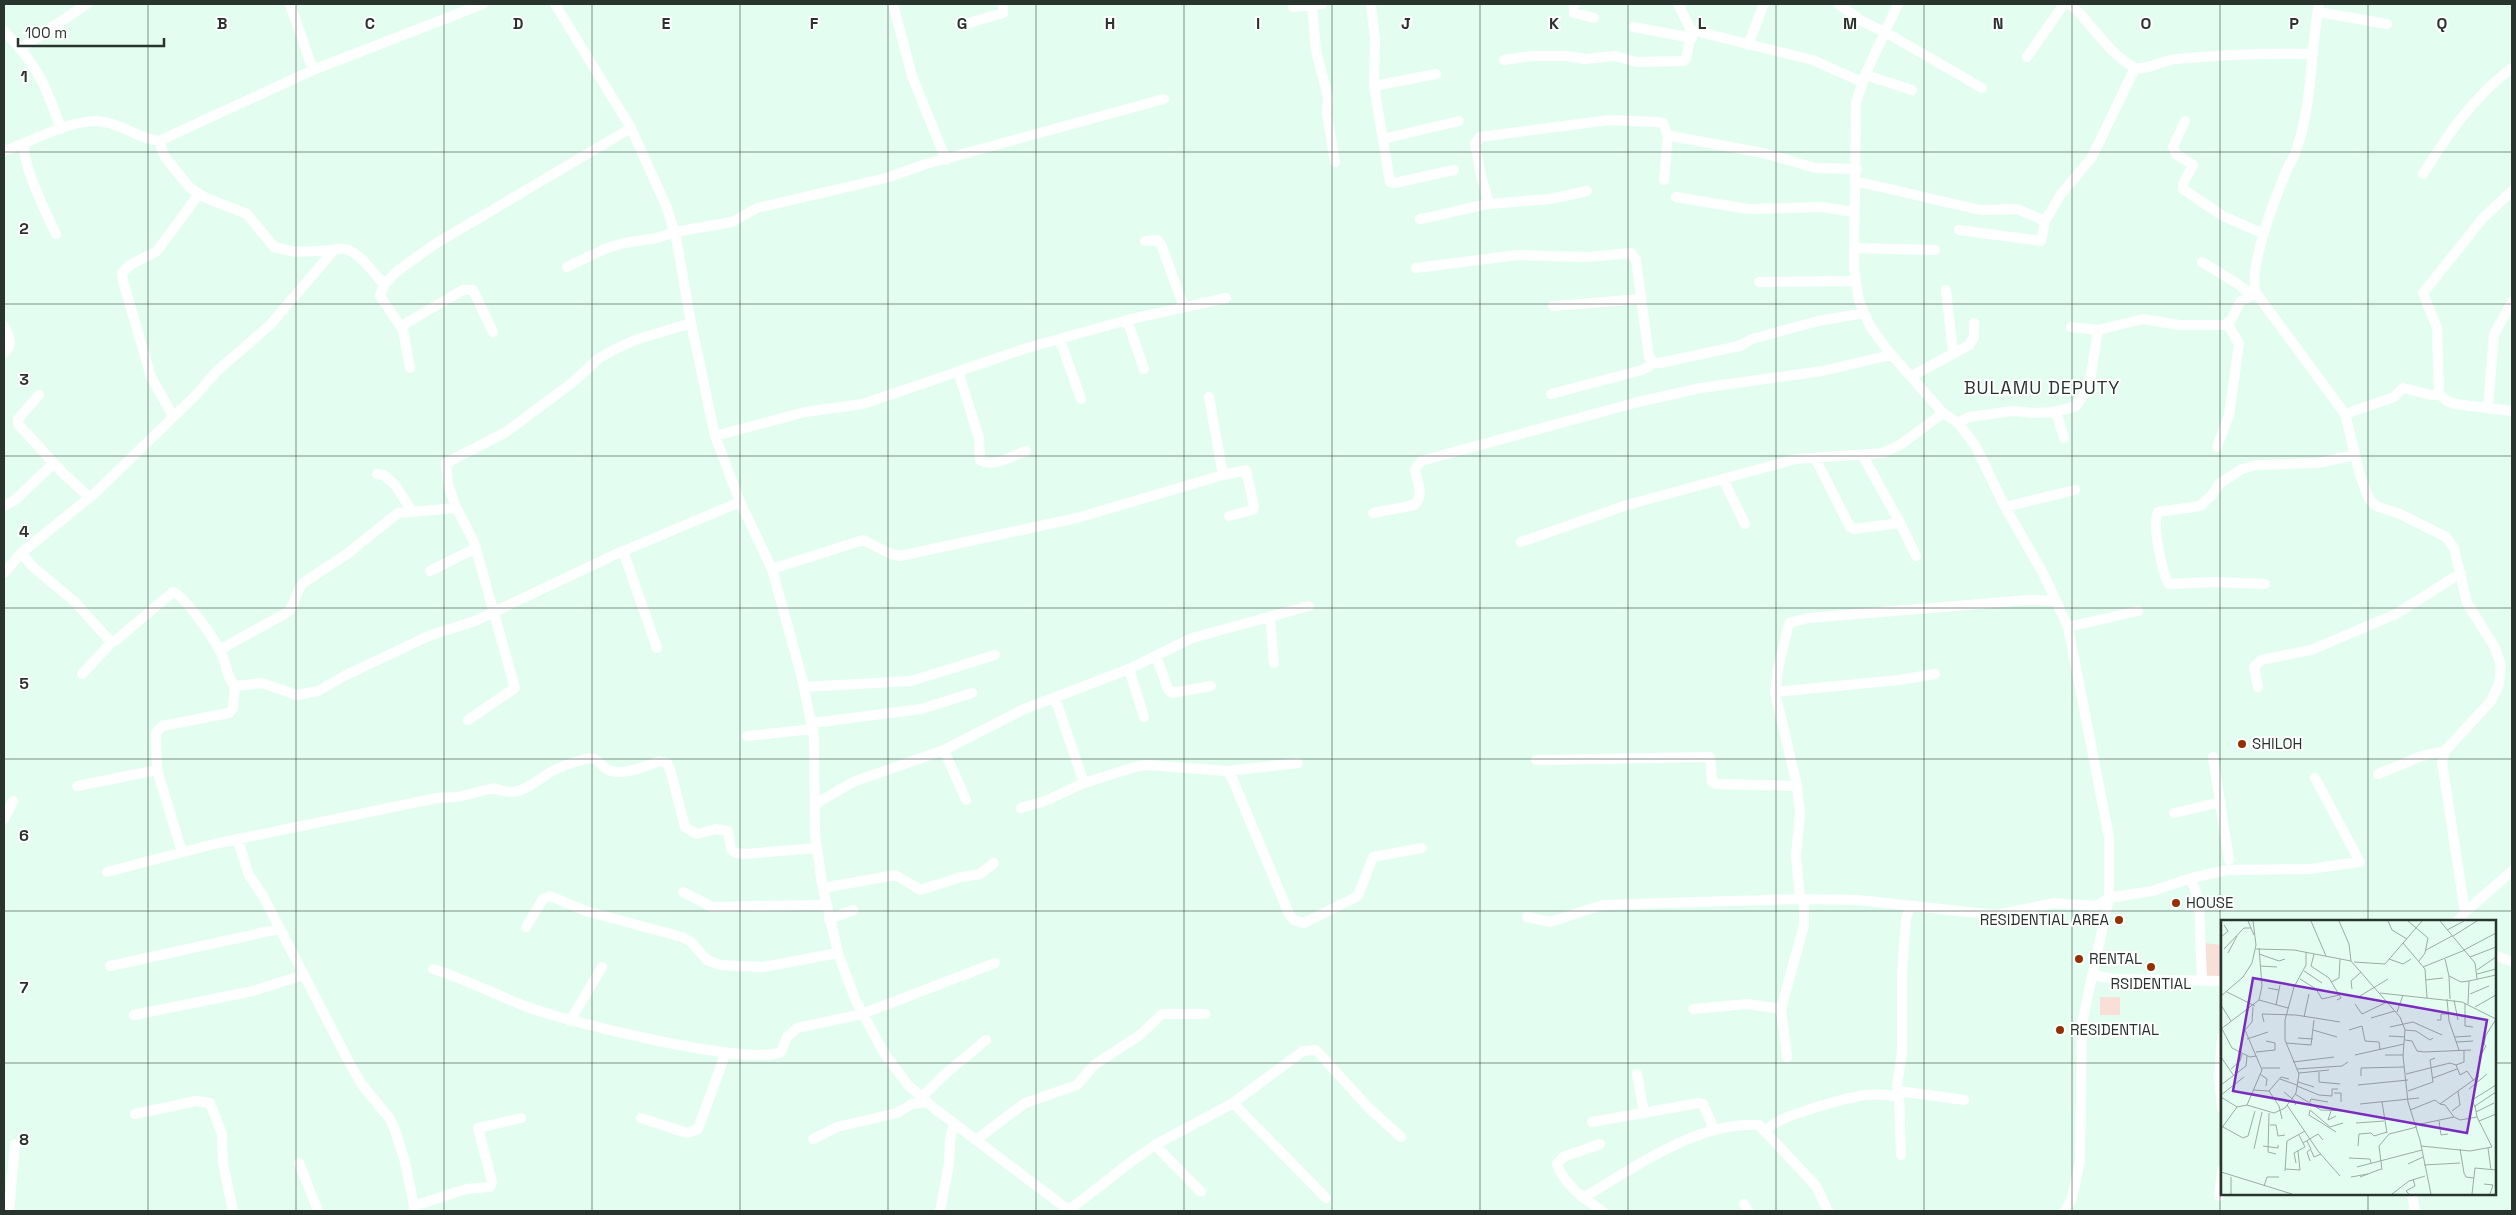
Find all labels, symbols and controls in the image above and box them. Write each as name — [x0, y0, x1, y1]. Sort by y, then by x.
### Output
text: B — [217, 13, 227, 34]
text: C — [365, 13, 375, 34]
text: D — [513, 13, 523, 34]
text: E — [662, 13, 671, 34]
text: F — [810, 13, 819, 34]
text: G — [957, 13, 967, 34]
text: H — [1105, 13, 1115, 34]
text: I — [1256, 13, 1260, 34]
text: J — [1401, 13, 1411, 34]
text: K — [1549, 13, 1559, 34]
text: L — [1698, 13, 1707, 34]
text: M — [1843, 13, 1857, 34]
text: N — [1993, 13, 2003, 34]
text: O — [2141, 13, 2152, 34]
text: P — [2289, 13, 2299, 34]
text: Q — [2437, 13, 2448, 34]
scale bar — [18, 15, 164, 47]
text: 100 m — [25, 23, 67, 42]
text: 1 — [20, 66, 28, 87]
text: 2 — [19, 218, 29, 239]
text: 3 — [19, 369, 29, 390]
district label: BULAMU DEPUTY — [1964, 376, 2120, 399]
text: 4 — [19, 521, 29, 542]
text: 5 — [19, 673, 29, 694]
place label: SHILOH — [2252, 734, 2302, 753]
marker: SHILOH — [2236, 738, 2248, 750]
text: 6 — [19, 825, 29, 846]
place label: HOUSE — [2186, 893, 2234, 912]
marker: HOUSE — [2170, 897, 2182, 909]
place label: RESIDENTIAL AREA — [1980, 910, 2110, 929]
marker: RESIDENTIAL AREA — [2113, 914, 2125, 926]
inset map — [2221, 920, 2496, 1195]
place label: RENTAL — [2089, 949, 2142, 968]
marker: RENTAL — [2073, 953, 2085, 965]
marker: RSIDENTIAL — [2145, 961, 2157, 973]
place label: RSIDENTIAL — [2111, 974, 2191, 993]
text: 7 — [20, 977, 29, 998]
place label: RESIDENTIAL — [2070, 1020, 2159, 1039]
marker: RESIDENTIAL — [2054, 1024, 2066, 1036]
text: 8 — [19, 1129, 29, 1150]

